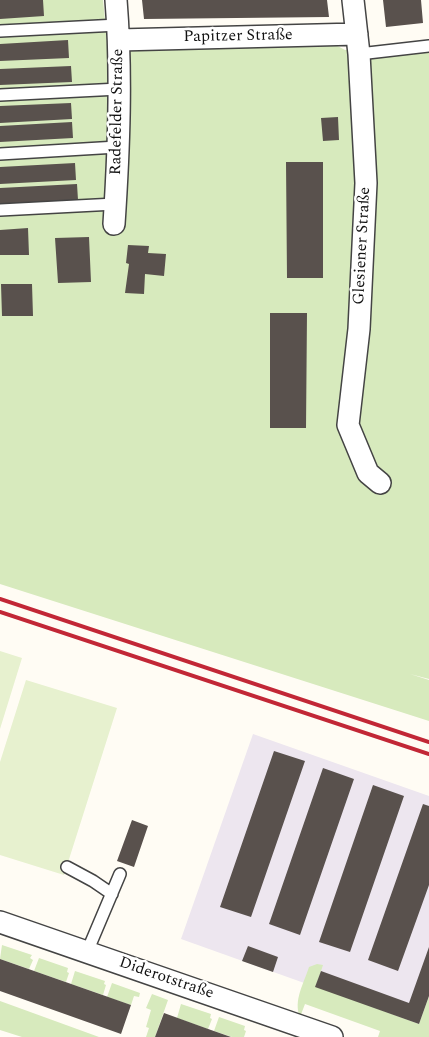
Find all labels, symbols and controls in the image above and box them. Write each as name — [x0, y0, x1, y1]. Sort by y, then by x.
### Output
street label: Papitzer Straße — [183, 26, 293, 48]
street label: Radefelder Straße — [107, 49, 129, 175]
street label: Glesiener Straße — [350, 187, 376, 305]
street label: Diderotstraße — [116, 954, 216, 1004]

